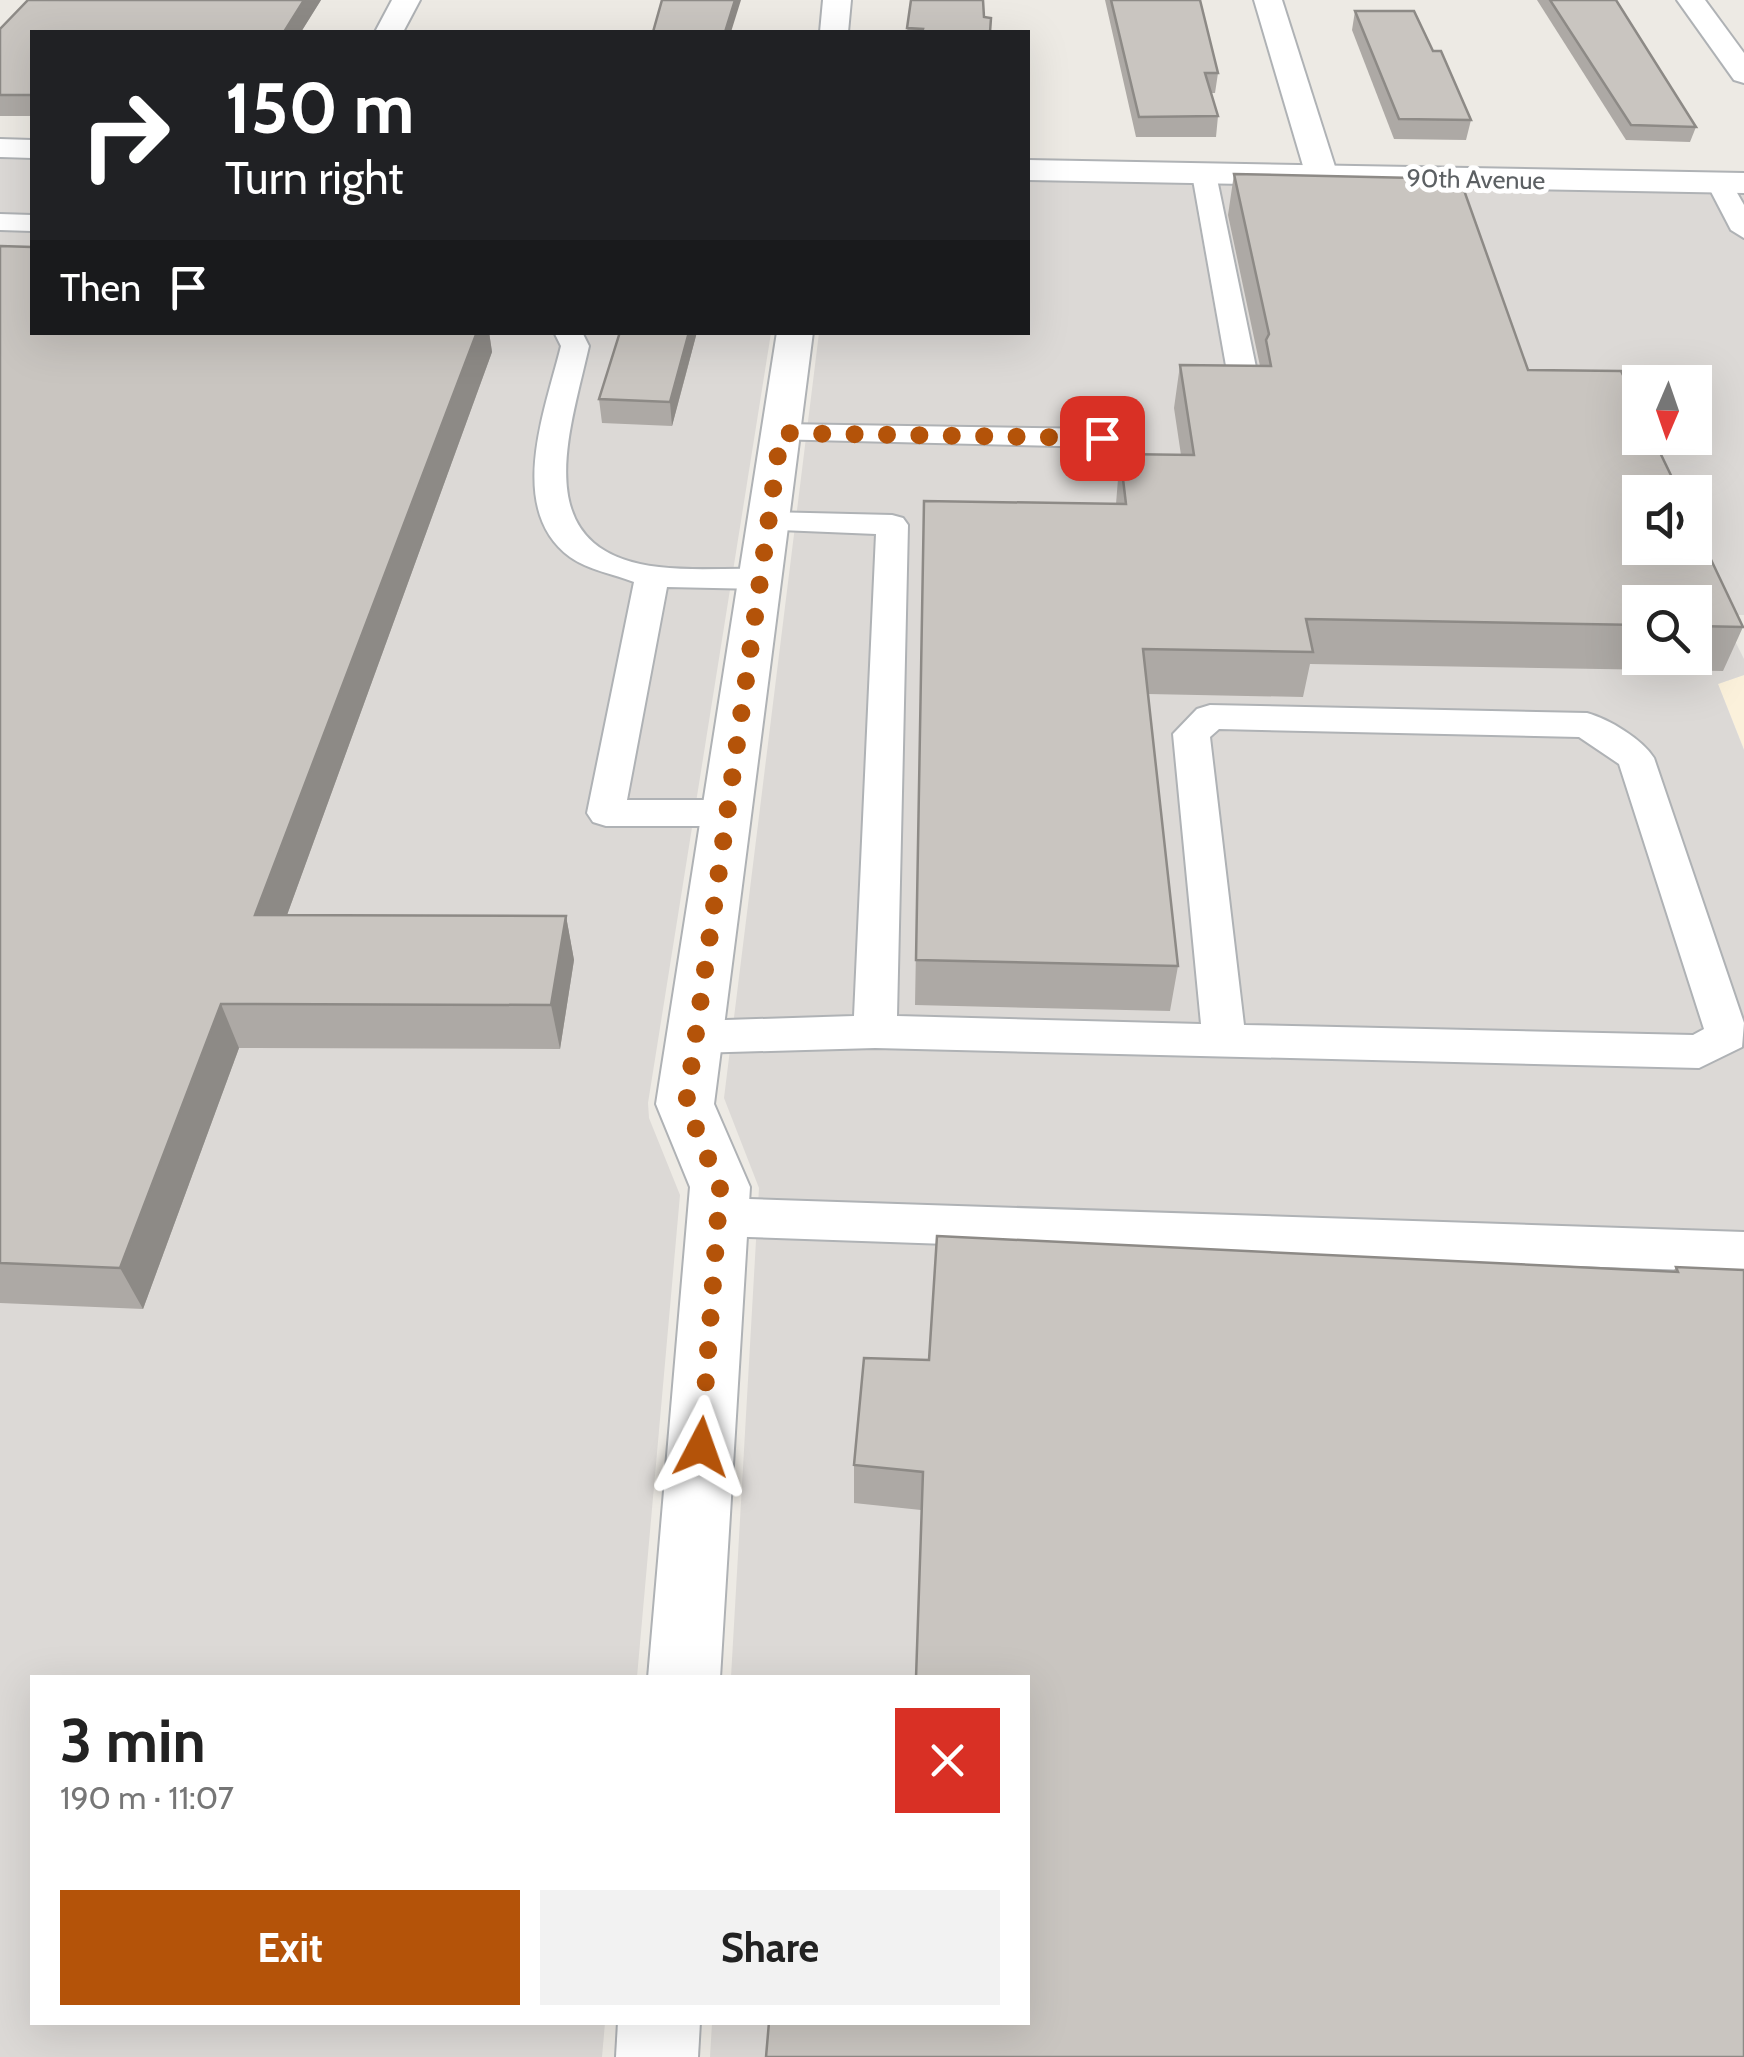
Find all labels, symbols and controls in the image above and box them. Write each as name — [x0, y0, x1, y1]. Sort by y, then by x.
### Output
text: 150 m — [225, 65, 414, 151]
icon: right — [60, 70, 190, 200]
text: Turn right — [225, 151, 404, 205]
street label: 90th Avenue — [1406, 163, 1546, 195]
icon: arrive — [161, 260, 216, 315]
text: Then — [60, 264, 141, 311]
north arrow — [1622, 365, 1712, 455]
map controls — [1622, 365, 1712, 675]
pin — [1060, 396, 1145, 481]
icon: arrive — [1075, 411, 1130, 466]
button: sound — [1622, 475, 1712, 565]
button: search — [1622, 585, 1712, 675]
position arrow — [649, 1395, 753, 1499]
text: 3 min — [60, 1704, 206, 1777]
button: close — [895, 1708, 1000, 1813]
text: 190 m · 11:07 — [60, 1778, 234, 1817]
button: Exit — [60, 1890, 520, 2005]
button: Share — [540, 1890, 1000, 2005]

